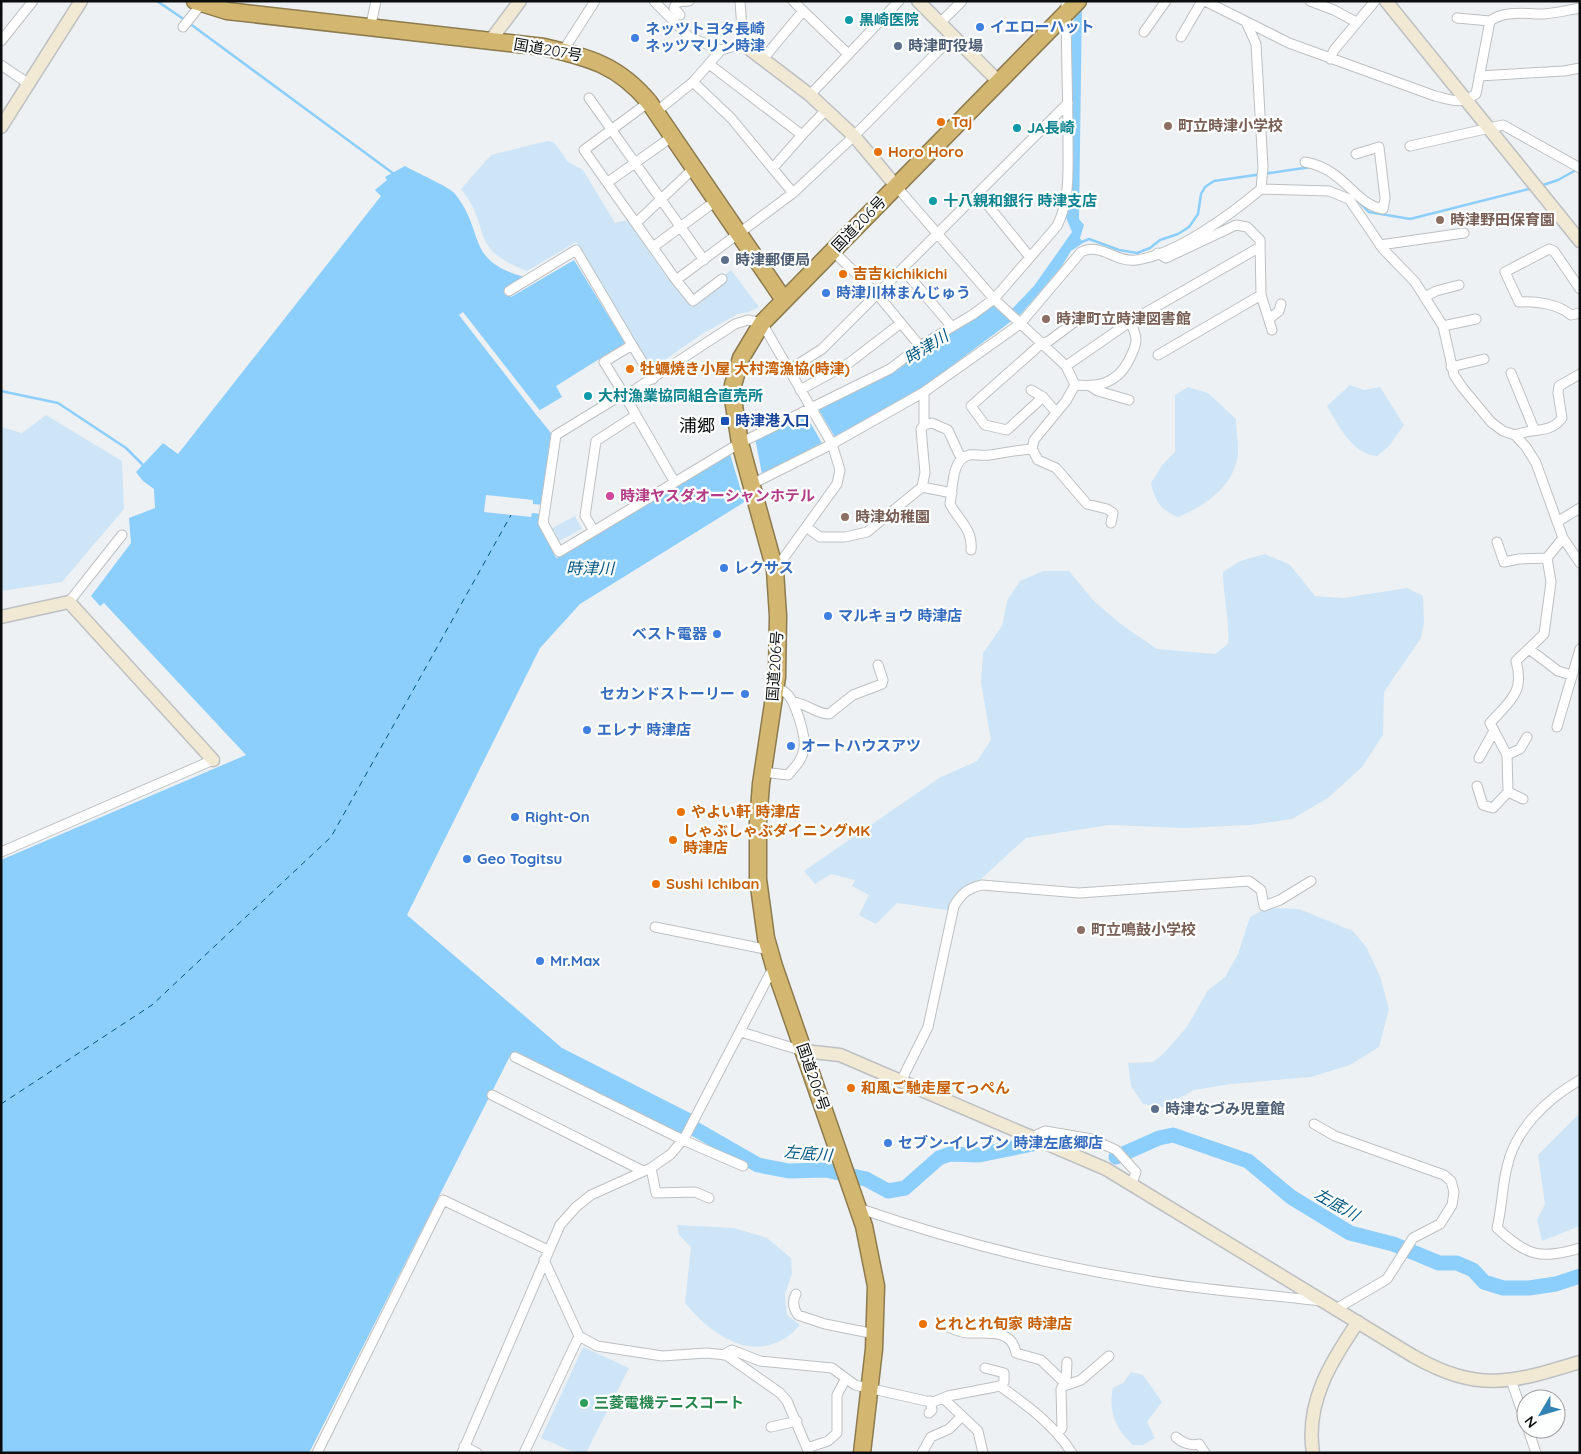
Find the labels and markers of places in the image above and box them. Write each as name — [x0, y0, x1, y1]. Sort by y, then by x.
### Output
place label: 黒崎医院 — [859, 10, 919, 29]
marker: 黒崎医院 — [843, 14, 855, 26]
place label: イエローハット — [990, 17, 1095, 36]
place label: ネッツトヨタ長崎 ネッツマリン時津 — [645, 19, 765, 55]
marker: イエローハット — [974, 21, 986, 33]
marker: ネッツトヨタ長崎 ネッツマリン時津 — [629, 32, 641, 44]
place label: 時津町役場 — [908, 36, 983, 55]
marker: 時津町役場 — [892, 40, 904, 52]
place label: Taj — [951, 112, 972, 131]
marker: Taj — [935, 116, 947, 128]
place label: 町立時津小学校 — [1178, 116, 1283, 135]
place label: JA長崎 — [1027, 118, 1075, 137]
marker: 町立時津小学校 — [1162, 120, 1174, 132]
marker: JA長崎 — [1011, 122, 1023, 134]
place label: Horo Horo — [888, 142, 964, 161]
marker: Horo Horo — [872, 146, 884, 158]
place label: 十八親和銀行 時津支店 — [943, 191, 1097, 210]
marker: 十八親和銀行 時津支店 — [927, 195, 939, 207]
place label: 時津野田保育園 — [1450, 210, 1555, 229]
marker: 時津野田保育園 — [1434, 214, 1446, 226]
place label: 時津郵便局 — [735, 250, 810, 269]
marker: 時津郵便局 — [719, 254, 731, 266]
place label: 吉吉kichikichi — [853, 264, 947, 283]
marker: 吉吉kichikichi — [837, 268, 849, 280]
place label: 時津川林まんじゅう — [836, 283, 971, 302]
marker: 時津川林まんじゅう — [820, 287, 832, 299]
place label: 時津町立時津図書館 — [1056, 309, 1191, 328]
marker: 時津町立時津図書館 — [1040, 313, 1052, 325]
place label: 牡蠣焼き小屋 大村湾漁協(時津) — [640, 359, 850, 378]
marker: 牡蠣焼き小屋 大村湾漁協(時津) — [624, 363, 636, 375]
place label: 大村漁業協同組合直売所 — [598, 386, 763, 405]
marker: 大村漁業協同組合直売所 — [582, 390, 594, 402]
place label: 時津港入口 — [735, 411, 810, 430]
marker: 時津港入口 — [719, 415, 731, 427]
place label: 時津ヤスダオーシャンホテル — [620, 486, 815, 505]
marker: 時津ヤスダオーシャンホテル — [604, 490, 616, 502]
place label: 時津幼稚園 — [855, 507, 930, 526]
marker: 時津幼稚園 — [839, 511, 851, 523]
place label: レクサス — [734, 558, 794, 577]
marker: レクサス — [718, 562, 730, 574]
place label: マルキョウ 時津店 — [838, 606, 962, 625]
marker: マルキョウ 時津店 — [822, 610, 834, 622]
place label: ベスト電器 — [632, 624, 708, 643]
marker: ベスト電器 — [711, 628, 723, 640]
place label: セカンドストーリー — [600, 684, 735, 703]
marker: セカンドストーリー — [739, 688, 751, 700]
place label: エレナ 時津店 — [597, 720, 691, 739]
marker: エレナ 時津店 — [581, 724, 593, 736]
place label: オートハウスアツ — [801, 736, 921, 755]
marker: オートハウスアツ — [785, 740, 797, 752]
place label: やよい軒 時津店 — [691, 802, 800, 821]
marker: やよい軒 時津店 — [675, 806, 687, 818]
place label: Right-On — [525, 807, 590, 826]
marker: Right-On — [509, 811, 521, 823]
place label: しゃぶしゃぶダイニングMK 時津店 — [683, 821, 870, 857]
marker: しゃぶしゃぶダイニングMK 時津店 — [667, 834, 679, 846]
place label: Geo Togitsu — [477, 849, 562, 868]
marker: Geo Togitsu — [461, 853, 473, 865]
place label: Sushi Ichiban — [666, 874, 760, 893]
marker: Sushi Ichiban — [650, 878, 662, 890]
place label: 町立鳴鼓小学校 — [1091, 920, 1196, 939]
marker: 町立鳴鼓小学校 — [1075, 924, 1087, 936]
place label: Mr.Max — [550, 951, 600, 970]
marker: Mr.Max — [534, 955, 546, 967]
place label: 和風ご馳走屋てっぺん — [861, 1078, 1010, 1097]
marker: 和風ご馳走屋てっぺん — [845, 1082, 857, 1094]
place label: 時津なづみ児童館 — [1165, 1099, 1285, 1118]
marker: 時津なづみ児童館 — [1149, 1103, 1161, 1115]
place label: セブン-イレブン 時津左底郷店 — [898, 1133, 1103, 1152]
marker: セブン-イレブン 時津左底郷店 — [882, 1137, 894, 1149]
place label: とれとれ旬家 時津店 — [933, 1314, 1072, 1333]
marker: とれとれ旬家 時津店 — [917, 1318, 929, 1330]
place label: 三菱電機テニスコート — [594, 1393, 744, 1412]
marker: 三菱電機テニスコート — [578, 1397, 590, 1409]

